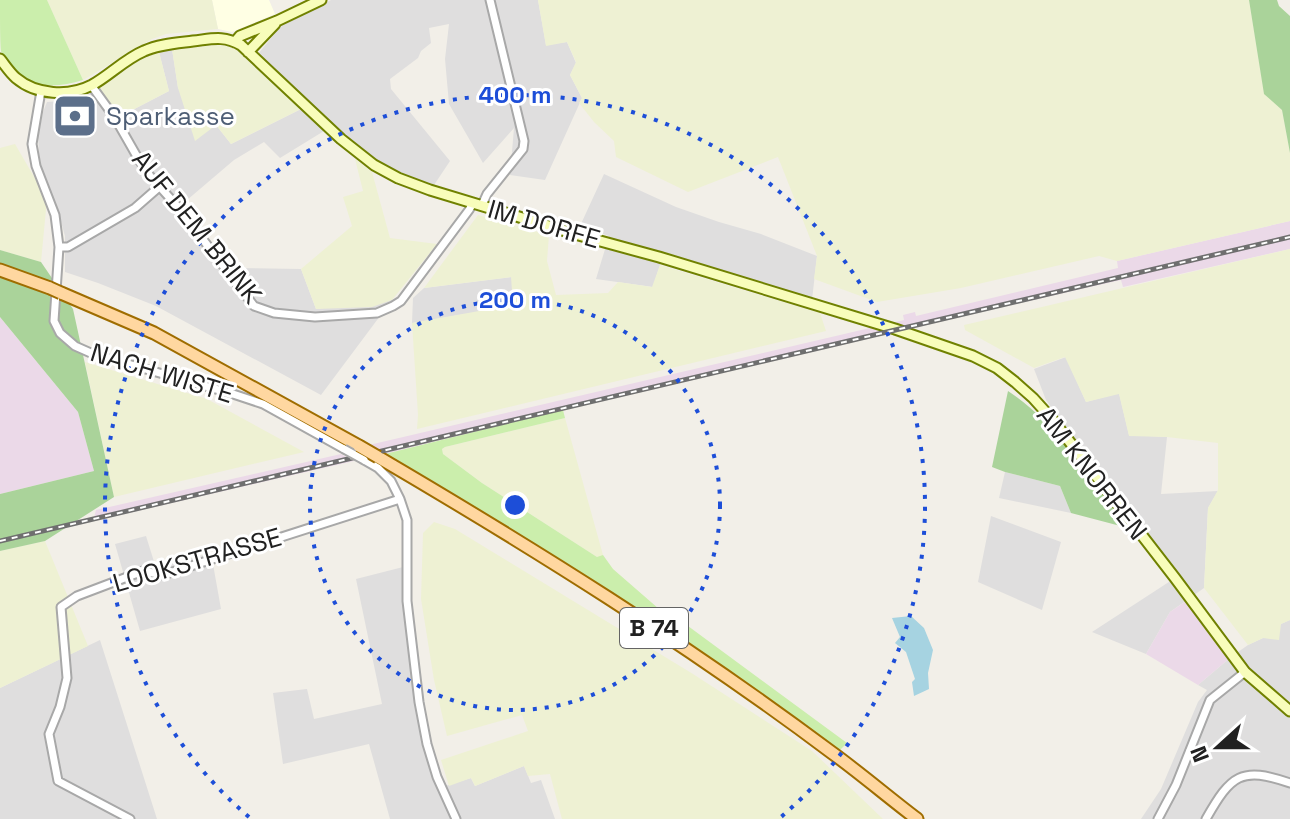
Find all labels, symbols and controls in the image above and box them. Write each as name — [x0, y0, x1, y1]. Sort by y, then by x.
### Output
text: 400 m — [479, 79, 551, 110]
bank icon: Sparkasse — [51, 92, 99, 140]
place label: Sparkasse — [106, 99, 235, 133]
street label: AUF DEM BRINK — [125, 143, 270, 311]
street label: IM DORFE — [484, 192, 604, 256]
text: 200 m — [479, 284, 551, 315]
street label: NACH WISTE — [86, 335, 238, 411]
street label: AM KNORREN — [1029, 399, 1155, 547]
centre of rings — [501, 491, 529, 519]
street label: LOOKSTRASSE — [109, 520, 285, 600]
road number: B 74 — [620, 608, 688, 648]
north arrow — [1178, 707, 1258, 787]
text: N — [1184, 742, 1215, 766]

